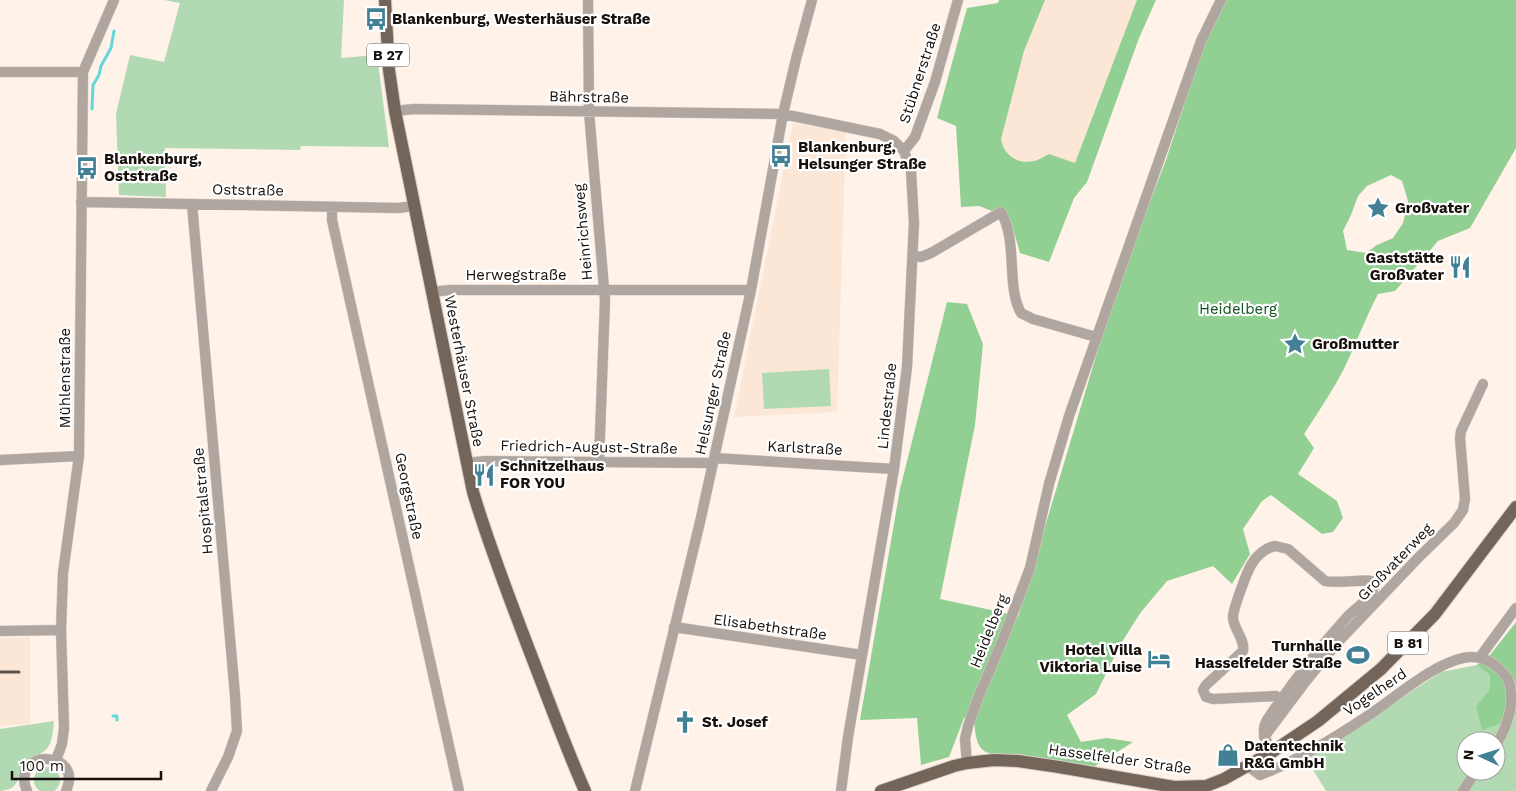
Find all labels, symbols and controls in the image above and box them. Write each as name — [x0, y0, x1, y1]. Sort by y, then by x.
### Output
bus stop icon: Blankenburg, Westerhäuser Straße — [363, 6, 389, 32]
place label: Blankenburg, Westerhäuser Straße — [392, 10, 651, 28]
street label: Stübnerstraße — [895, 20, 945, 126]
road number: B 27 — [367, 44, 409, 66]
street label: Bährstraße — [549, 87, 629, 107]
place label: Blankenburg, Helsunger Straße — [798, 138, 927, 173]
bus stop icon: Blankenburg, Helsunger Straße — [768, 143, 794, 169]
place label: Blankenburg, Oststraße — [104, 150, 202, 185]
bus stop icon: Blankenburg, Oststraße — [74, 155, 100, 181]
street label: Oststraße — [212, 180, 284, 200]
street label: Heinrichsweg — [570, 183, 596, 281]
place icon: Großvater — [1365, 195, 1391, 221]
place label: Großvater — [1395, 199, 1470, 217]
place label: Gaststätte Großvater — [1366, 249, 1445, 284]
restaurant icon: Gaststätte Großvater — [1447, 254, 1473, 280]
street label: Herwegstraße — [465, 266, 567, 284]
street label: Westerhäuser Straße — [440, 294, 488, 448]
park label: Heidelberg — [1199, 300, 1277, 318]
street label: Mühlenstraße — [56, 328, 74, 428]
street label: Helsunger Straße — [691, 329, 735, 457]
place icon: Großmutter — [1282, 331, 1308, 357]
place label: Großmutter — [1312, 335, 1400, 353]
street label: Lindestraße — [874, 362, 900, 450]
street label: Friedrich-August-Straße — [500, 436, 678, 458]
street label: Karlstraße — [767, 437, 843, 459]
street label: Hospitalstraße — [189, 447, 217, 555]
street label: Georgstraße — [391, 451, 427, 541]
place label: Schnitzelhaus FOR YOU — [500, 457, 604, 492]
restaurant icon: Schnitzelhaus FOR YOU — [471, 462, 497, 488]
street label: Großvaterweg — [1354, 520, 1436, 604]
street label: Heidelberg — [966, 591, 1012, 671]
street label: Elisabethstraße — [712, 610, 828, 644]
road number: B 81 — [1388, 632, 1428, 654]
place label: Turnhalle Hasselfelder Straße — [1195, 637, 1342, 672]
place label: Hotel Villa Viktoria Luise — [1040, 641, 1142, 676]
sports icon: Turnhalle Hasselfelder Straße — [1345, 642, 1371, 668]
hotel icon: Hotel Villa Viktoria Luise — [1146, 646, 1172, 672]
street label: Vogelherd — [1340, 664, 1410, 720]
church icon: St. Josef — [672, 709, 698, 735]
place label: St. Josef — [702, 713, 769, 731]
north arrow — [1456, 731, 1506, 781]
place label: Datentechnik R&G GmbH — [1244, 737, 1344, 772]
street label: Hasselfelder Straße — [1047, 740, 1193, 778]
shop icon: Datentechnik R&G GmbH — [1215, 742, 1241, 768]
scale bar — [12, 748, 161, 780]
text: N — [1460, 749, 1476, 761]
text: 100 m — [20, 757, 64, 775]

